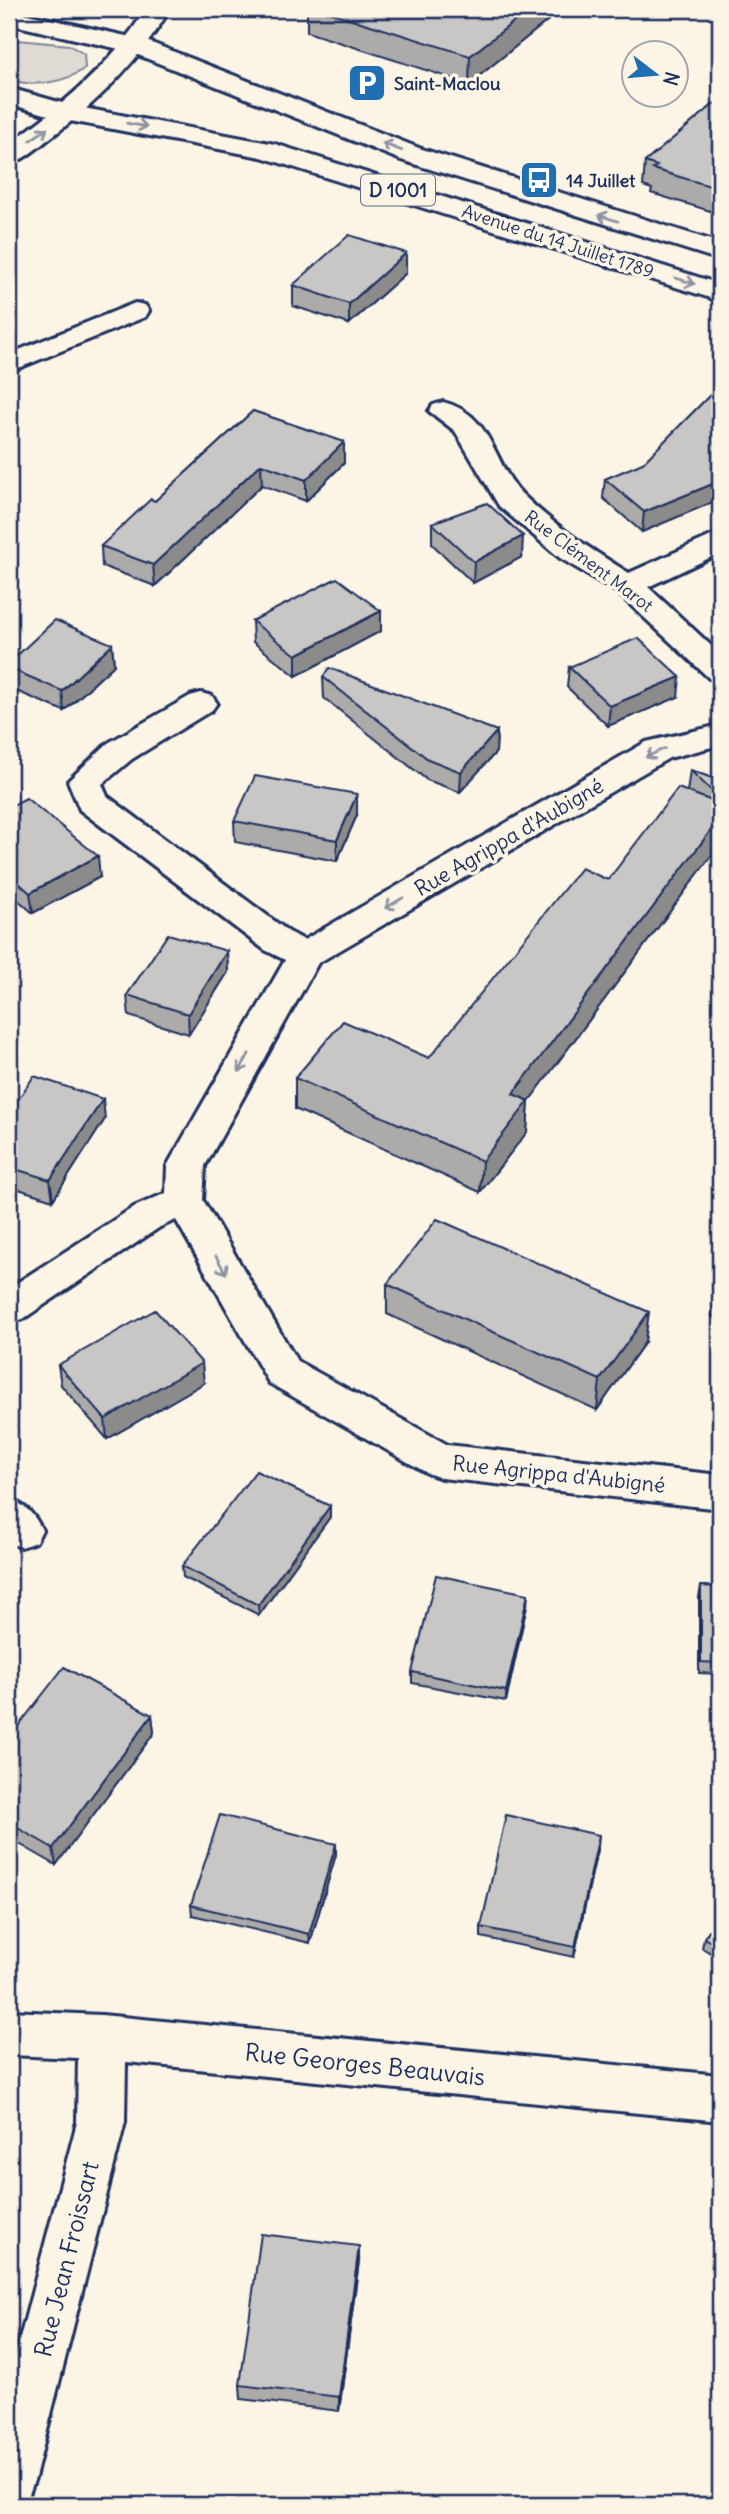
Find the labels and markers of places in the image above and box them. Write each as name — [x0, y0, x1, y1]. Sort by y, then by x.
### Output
parking icon: Saint-Maclou — [346, 62, 388, 104]
place label: Saint-Maclou — [394, 72, 501, 95]
bus stop icon: 14 Juillet — [518, 159, 560, 201]
place label: 14 Juillet — [566, 169, 636, 192]

